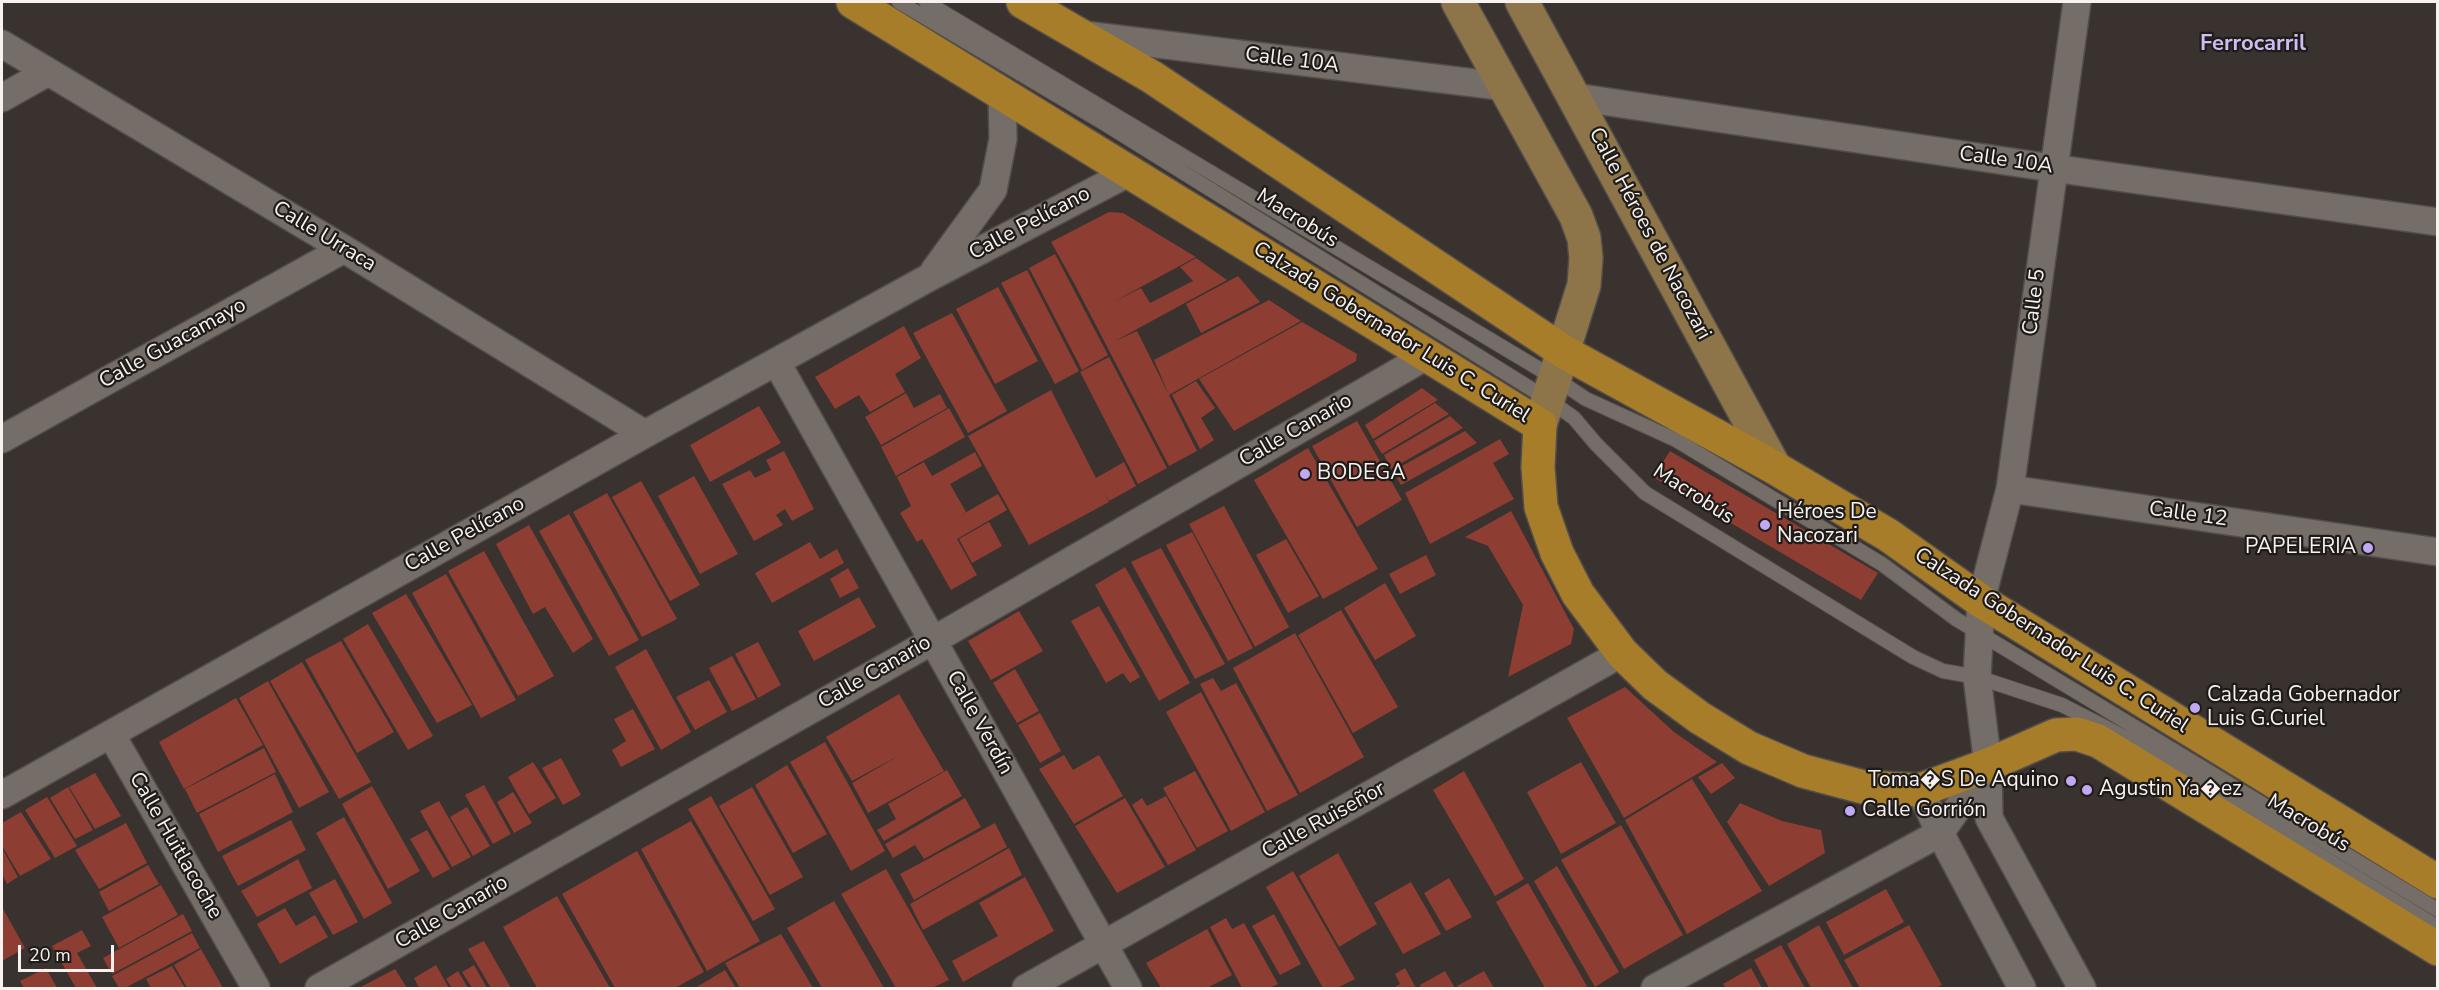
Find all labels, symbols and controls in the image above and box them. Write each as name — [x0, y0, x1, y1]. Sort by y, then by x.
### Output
district label: Ferrocarril — [2200, 32, 2306, 58]
street label: Calle 10A — [1244, 43, 1340, 79]
street label: Calle Héroes de Nacozari — [1582, 124, 1716, 344]
street label: Calle 10A — [1958, 142, 2054, 180]
street label: Calle Pelícano — [965, 182, 1095, 266]
street label: Macrobús — [1251, 184, 1343, 254]
street label: Calle Urraca — [268, 196, 380, 278]
street label: Calzada Gobernador Luis C. Curiel — [1248, 237, 1534, 429]
street label: Calle 5 — [2018, 268, 2052, 336]
street label: Calle Guacamayo — [95, 293, 251, 395]
street label: Calle Canario — [1235, 389, 1357, 473]
street label: Macrobús — [1648, 459, 1738, 531]
place label: BODEGA — [1317, 461, 1406, 487]
marker: BODEGA — [1298, 467, 1312, 481]
street label: Calle Pelícano — [401, 492, 529, 578]
street label: Calle 12 — [2147, 497, 2229, 533]
place label: Héroes De Nacozari — [1777, 500, 1877, 550]
marker: Héroes De Nacozari — [1758, 518, 1772, 532]
place label: PAPELERIA — [2245, 535, 2356, 561]
marker: PAPELERIA — [2361, 541, 2375, 555]
street label: Calzada Gobernador Luis C. Curiel — [1909, 543, 2193, 739]
street label: Calle Canario — [814, 631, 936, 715]
street label: Calle Verdín — [940, 667, 1018, 779]
place label: Calzada Gobernador Luis G.Curiel — [2207, 683, 2400, 733]
marker: Calzada Gobernador Luis G.Curiel — [2188, 701, 2202, 715]
street label: Calle Huitlacoche — [123, 768, 227, 924]
place label: Toma�S De Aquino — [1868, 768, 2059, 794]
marker: Toma�S De Aquino — [2064, 774, 2078, 788]
street label: Calle Ruiseñor — [1258, 777, 1390, 865]
place label: Agustin Ya�ez — [2099, 777, 2242, 803]
marker: Agustin Ya�ez — [2080, 783, 2094, 797]
street label: Macrobús — [2262, 790, 2354, 858]
place label: Calle Gorrión — [1862, 798, 1986, 824]
marker: Calle Gorrión — [1843, 804, 1857, 818]
street label: Calle Canario — [391, 871, 513, 955]
scale bar — [21, 933, 117, 971]
text: 20 m — [29, 943, 71, 967]

